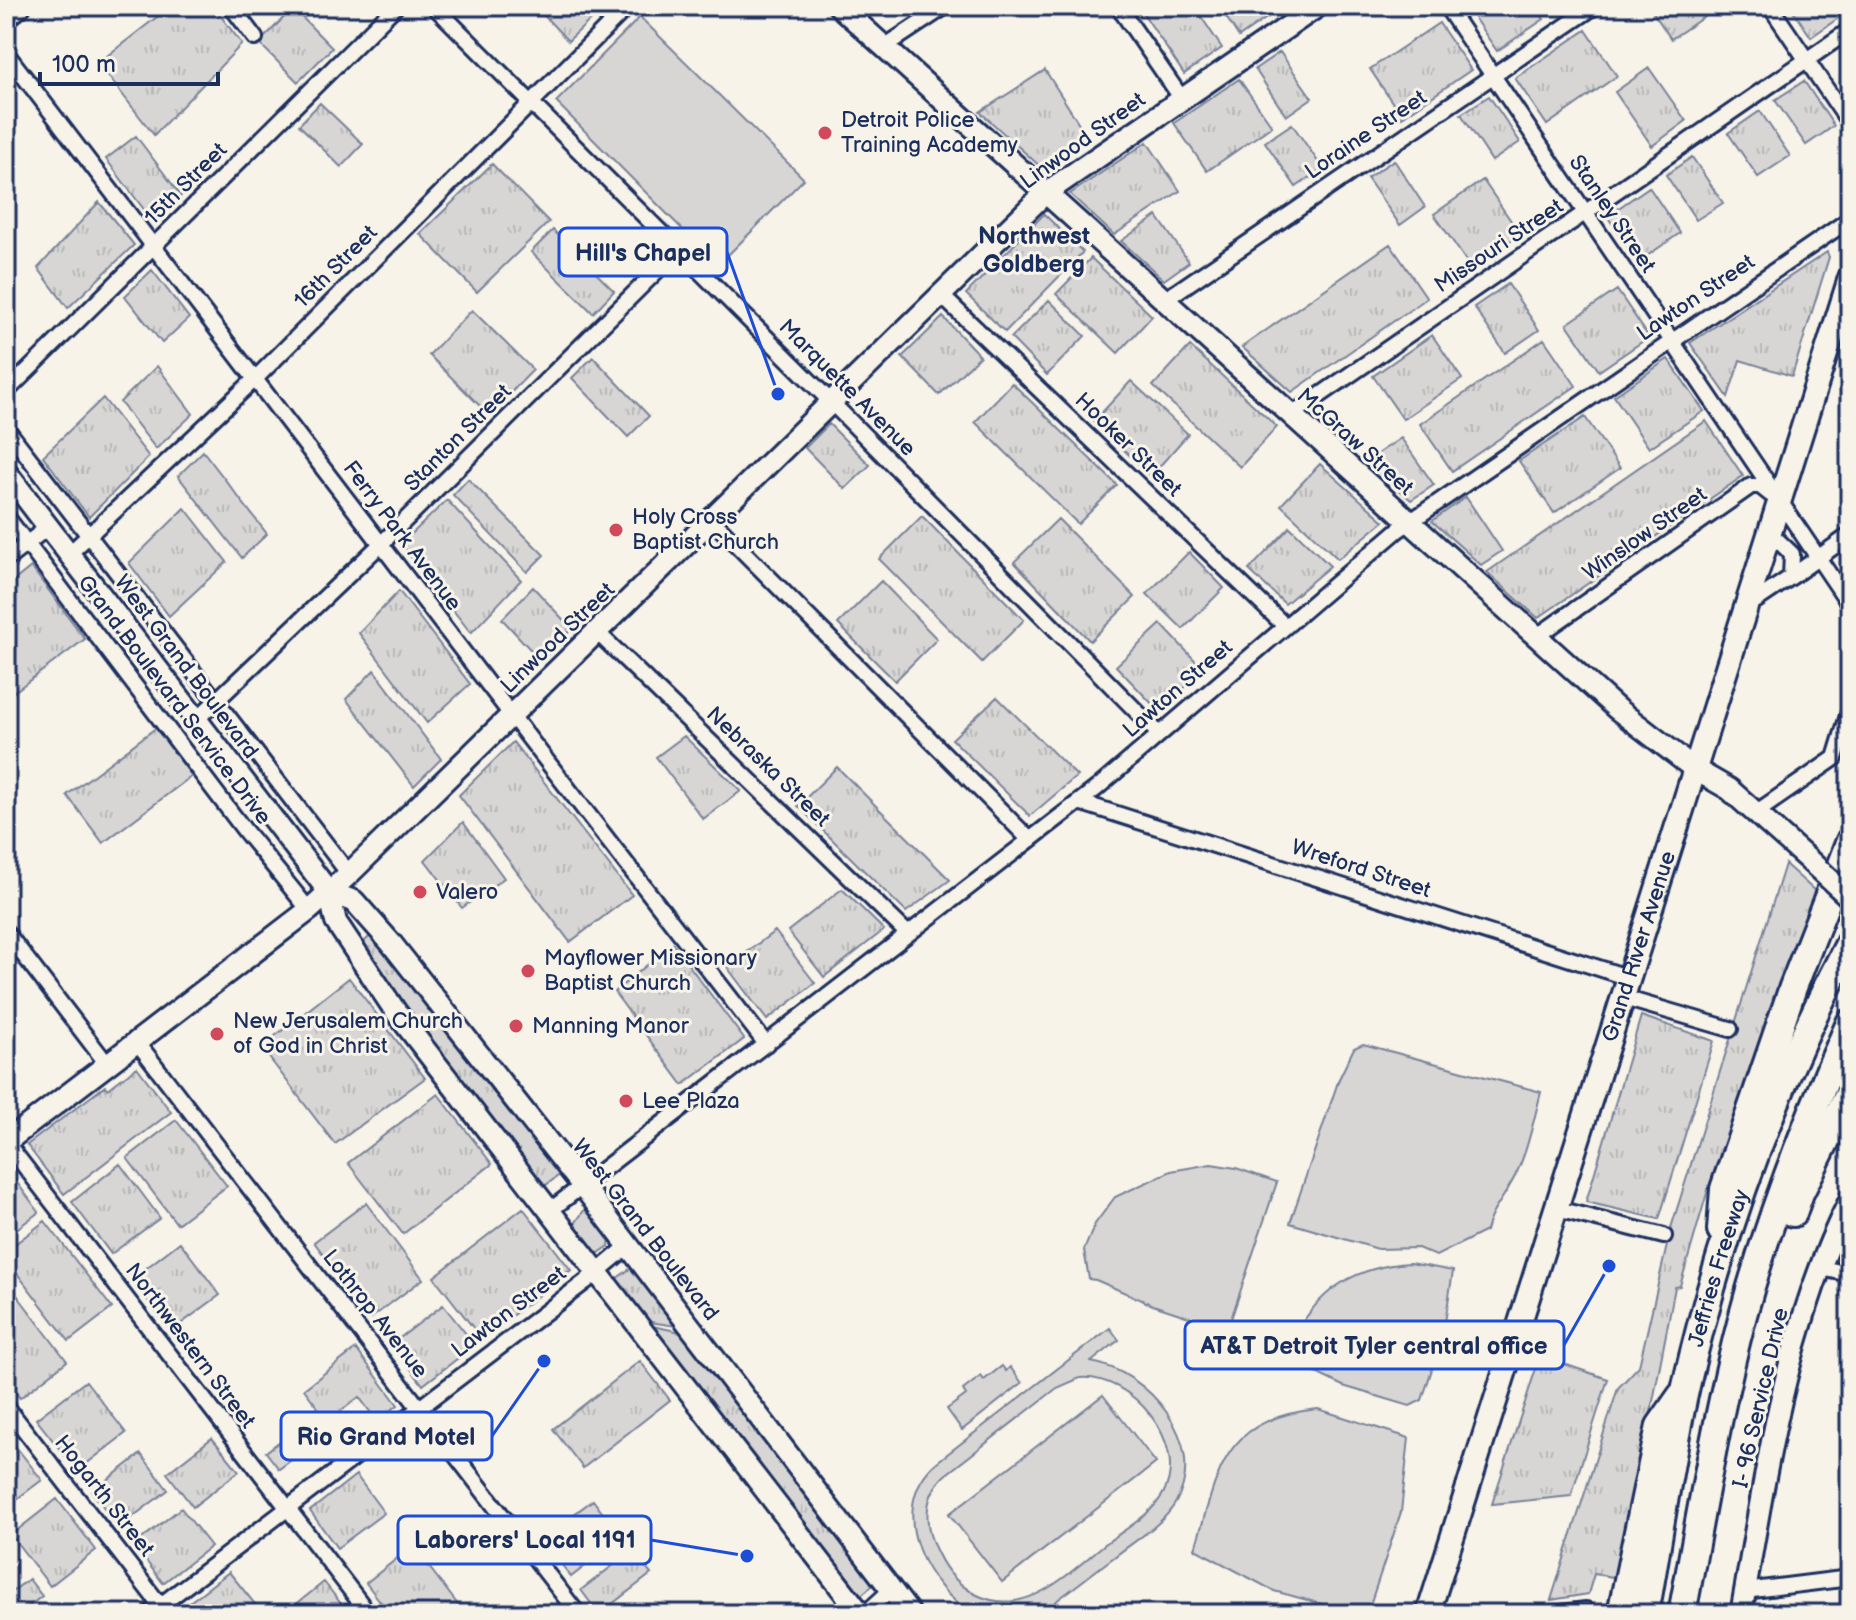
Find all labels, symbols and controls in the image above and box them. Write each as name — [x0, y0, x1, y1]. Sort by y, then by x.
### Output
scale bar — [40, 36, 218, 86]
text: 100 m — [52, 50, 116, 79]
street label: Loraine Street — [1300, 84, 1432, 186]
street label: Linwood Street — [1015, 86, 1151, 195]
place label: Detroit Police Training Academy — [841, 107, 1018, 159]
marker: Detroit Police Training Academy — [816, 124, 834, 142]
street label: 15th Street — [139, 137, 233, 231]
street label: Stanley Street — [1563, 150, 1661, 278]
street label: Missouri Street — [1429, 193, 1569, 299]
street label: 16th Street — [289, 220, 383, 314]
district label: Northwest Goldberg — [978, 222, 1090, 279]
callout: Hill's Chapel — [559, 228, 727, 276]
text: Hill's Chapel — [575, 239, 711, 268]
street label: Lawton Street — [1632, 249, 1760, 347]
street label: Marquette Avenue — [773, 314, 921, 462]
street label: Stanton Street — [399, 378, 518, 497]
street label: McGraw Street — [1291, 383, 1419, 502]
street label: Hooker Street — [1069, 387, 1187, 503]
street label: Ferry Park Avenue — [337, 456, 467, 616]
street label: Winslow Street — [1578, 481, 1712, 587]
place label: Holy Cross Baptist Church — [632, 504, 779, 556]
marker: Holy Cross Baptist Church — [607, 521, 625, 539]
street label: Grand Boulevard Service Drive — [71, 570, 277, 830]
street label: West Grand Boulevard — [108, 570, 264, 764]
street label: Linwood Street — [495, 577, 621, 699]
street label: Lawton Street — [1118, 634, 1238, 744]
street label: Nebraska Street — [701, 701, 836, 833]
street label: Wreford Street — [1288, 834, 1434, 904]
street label: Grand River Avenue — [1596, 848, 1682, 1045]
place label: Valero — [436, 879, 498, 906]
marker: Valero — [411, 883, 429, 901]
place label: Mayflower Missionary Baptist Church — [544, 945, 757, 997]
marker: Mayflower Missionary Baptist Church — [519, 962, 537, 980]
place label: New Jerusalem Church of God in Christ — [233, 1008, 463, 1060]
place label: Manning Manor — [532, 1013, 690, 1040]
marker: Manning Manor — [507, 1017, 525, 1035]
marker: New Jerusalem Church of God in Christ — [208, 1025, 226, 1043]
place label: Lee Plaza — [642, 1088, 740, 1115]
marker: Lee Plaza — [617, 1092, 635, 1110]
street label: West Grand Boulevard — [566, 1134, 724, 1326]
street label: Jeffries Freeway — [1682, 1186, 1755, 1350]
street label: Lothrop Avenue — [316, 1244, 434, 1384]
street label: Northwestern Street — [119, 1258, 261, 1434]
street label: Lawton Street — [446, 1260, 572, 1364]
street label: I- 96 Service Drive — [1727, 1305, 1795, 1491]
callout: AT&T Detroit Tyler central office — [1185, 1321, 1564, 1369]
text: AT&T Detroit Tyler central office — [1199, 1332, 1548, 1361]
callout: Rio Grand Motel — [281, 1412, 492, 1460]
text: Rio Grand Motel — [297, 1423, 475, 1452]
street label: Hogarth Street — [48, 1430, 160, 1562]
callout: Laborers' Local 1191 — [398, 1516, 651, 1564]
text: Laborers' Local 1191 — [414, 1526, 636, 1555]

